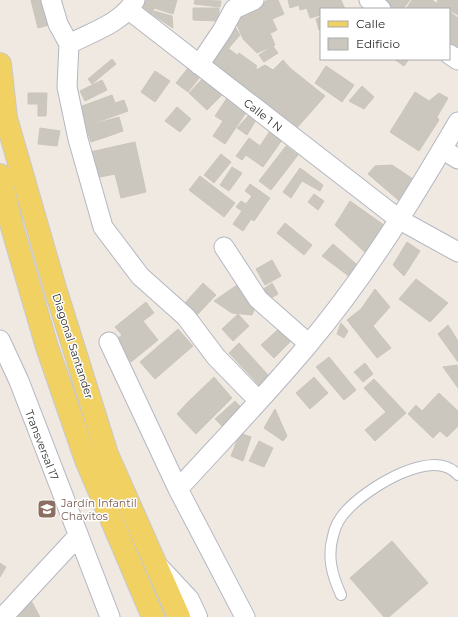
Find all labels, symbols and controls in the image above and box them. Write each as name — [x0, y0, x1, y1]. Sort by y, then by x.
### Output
legend — [320, 8, 450, 60]
text: Calle — [356, 16, 385, 31]
text: Edificio — [356, 36, 400, 51]
street label: Calle 1 N — [241, 95, 285, 135]
street label: Diagonal Santander — [49, 291, 97, 401]
street label: Transversal 17 — [22, 408, 62, 482]
place label: Jardín Infantil Chavitos — [60, 496, 137, 523]
school or university icon: Jardín Infantil Chavitos — [36, 498, 58, 520]

